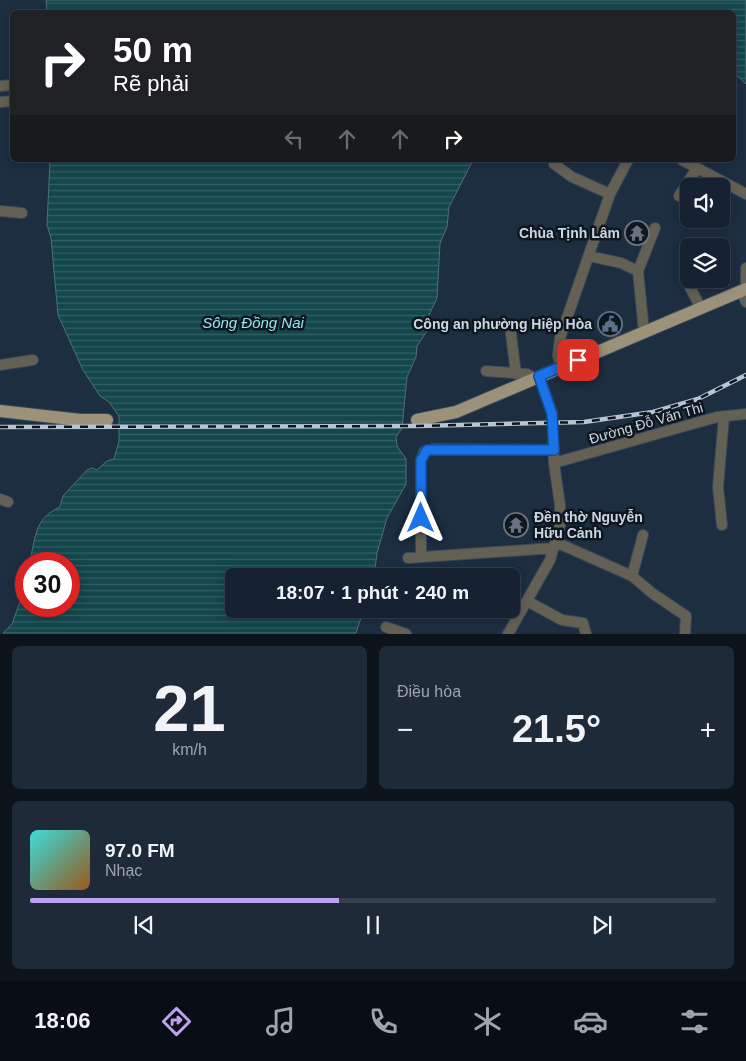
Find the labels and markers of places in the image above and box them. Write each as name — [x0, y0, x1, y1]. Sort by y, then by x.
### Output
temple icon: Chùa Tịnh Lâm — [624, 220, 650, 246]
place label: Chùa Tịnh Lâm — [519, 225, 620, 241]
public building icon: Công an phường Hiệp Hòa — [597, 311, 623, 337]
place label: Công an phường Hiệp Hòa — [413, 316, 592, 332]
pin — [557, 339, 599, 381]
place label: Đền thờ Nguyễn Hữu Cảnh — [534, 509, 643, 541]
temple icon: Đền thờ Nguyễn Hữu Cảnh — [503, 512, 529, 538]

